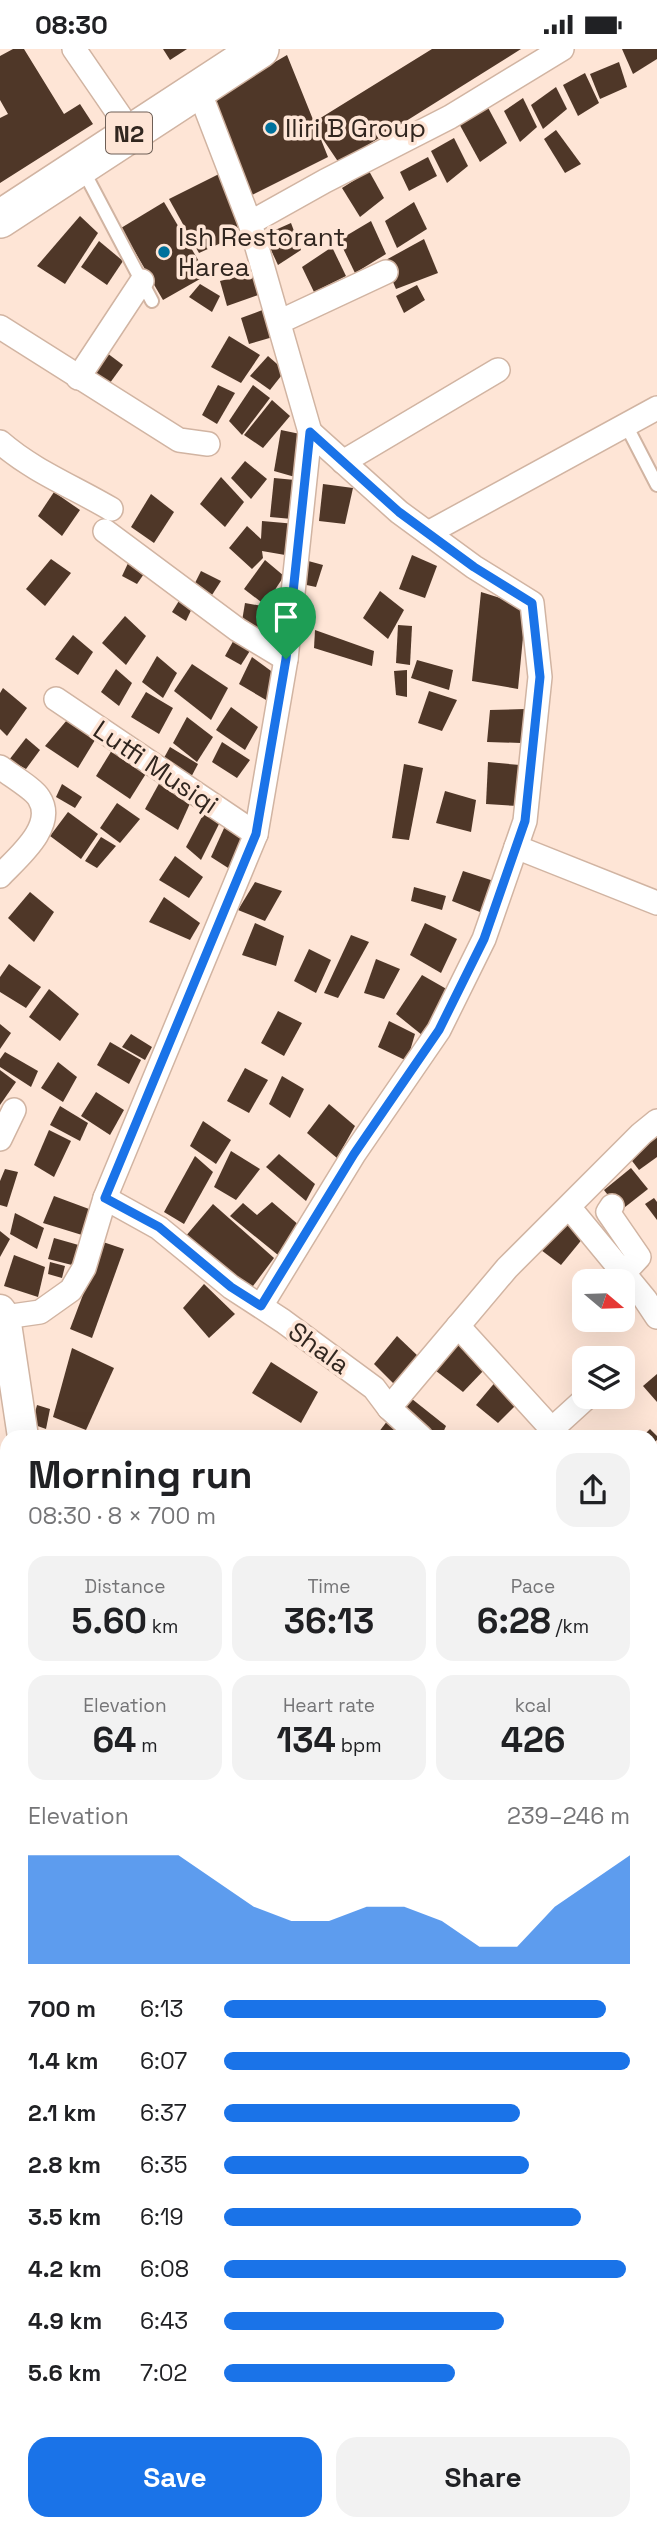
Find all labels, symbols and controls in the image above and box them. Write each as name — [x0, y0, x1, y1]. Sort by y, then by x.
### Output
text: 08:30 — [35, 8, 108, 42]
place label: Iliri B Group — [285, 111, 426, 145]
road number: N2 — [106, 113, 152, 153]
marker: Iliri B Group — [263, 120, 279, 136]
place label: Ish Restorant Harea — [178, 220, 345, 284]
marker: Ish Restorant Harea — [156, 244, 172, 260]
pin — [256, 587, 316, 659]
icon: arrive — [267, 598, 305, 636]
street label: Lutfi Musiqi — [87, 713, 225, 821]
north arrow — [572, 1269, 635, 1332]
map controls — [572, 1269, 635, 1409]
street label: Shala — [281, 1314, 357, 1382]
button: layers — [572, 1346, 635, 1409]
text: Morning run — [28, 1451, 253, 1499]
button: share — [556, 1453, 630, 1527]
text: 08:30 · 8 × 700 m — [28, 1501, 216, 1531]
text: Distance — [85, 1574, 165, 1599]
text: Time — [307, 1574, 351, 1599]
text: Pace — [511, 1574, 555, 1599]
text: 5.60 — [72, 1599, 147, 1643]
text: 36:13 — [284, 1599, 374, 1643]
text: 6:28 — [477, 1599, 551, 1643]
text: km — [147, 1614, 178, 1639]
text: /km — [551, 1614, 589, 1639]
text: Elevation — [83, 1693, 167, 1718]
text: Heart rate — [283, 1693, 375, 1718]
text: kcal — [515, 1693, 551, 1718]
text: 64 — [92, 1718, 136, 1762]
text: 134 — [276, 1718, 336, 1762]
text: 426 — [501, 1718, 565, 1762]
text: m — [136, 1733, 158, 1758]
text: bpm — [336, 1733, 382, 1758]
text: Elevation — [28, 1801, 129, 1831]
text: 239–246 m — [507, 1801, 630, 1831]
text: 700 m — [28, 1994, 96, 2024]
text: 6:13 — [140, 1994, 183, 2024]
text: 1.4 km — [28, 2046, 98, 2076]
text: 6:07 — [140, 2046, 187, 2076]
text: 2.1 km — [28, 2098, 96, 2128]
text: 6:37 — [140, 2098, 187, 2128]
text: 2.8 km — [28, 2150, 101, 2180]
text: 6:35 — [140, 2150, 188, 2180]
text: 3.5 km — [28, 2202, 101, 2232]
text: 6:19 — [140, 2202, 184, 2232]
text: 4.2 km — [28, 2254, 102, 2284]
text: 6:08 — [140, 2254, 189, 2284]
text: 4.9 km — [28, 2306, 102, 2336]
text: 6:43 — [140, 2306, 188, 2336]
text: 5.6 km — [28, 2358, 101, 2388]
text: 7:02 — [140, 2358, 187, 2388]
button: Save — [28, 2437, 322, 2517]
button: Share — [336, 2437, 630, 2517]

